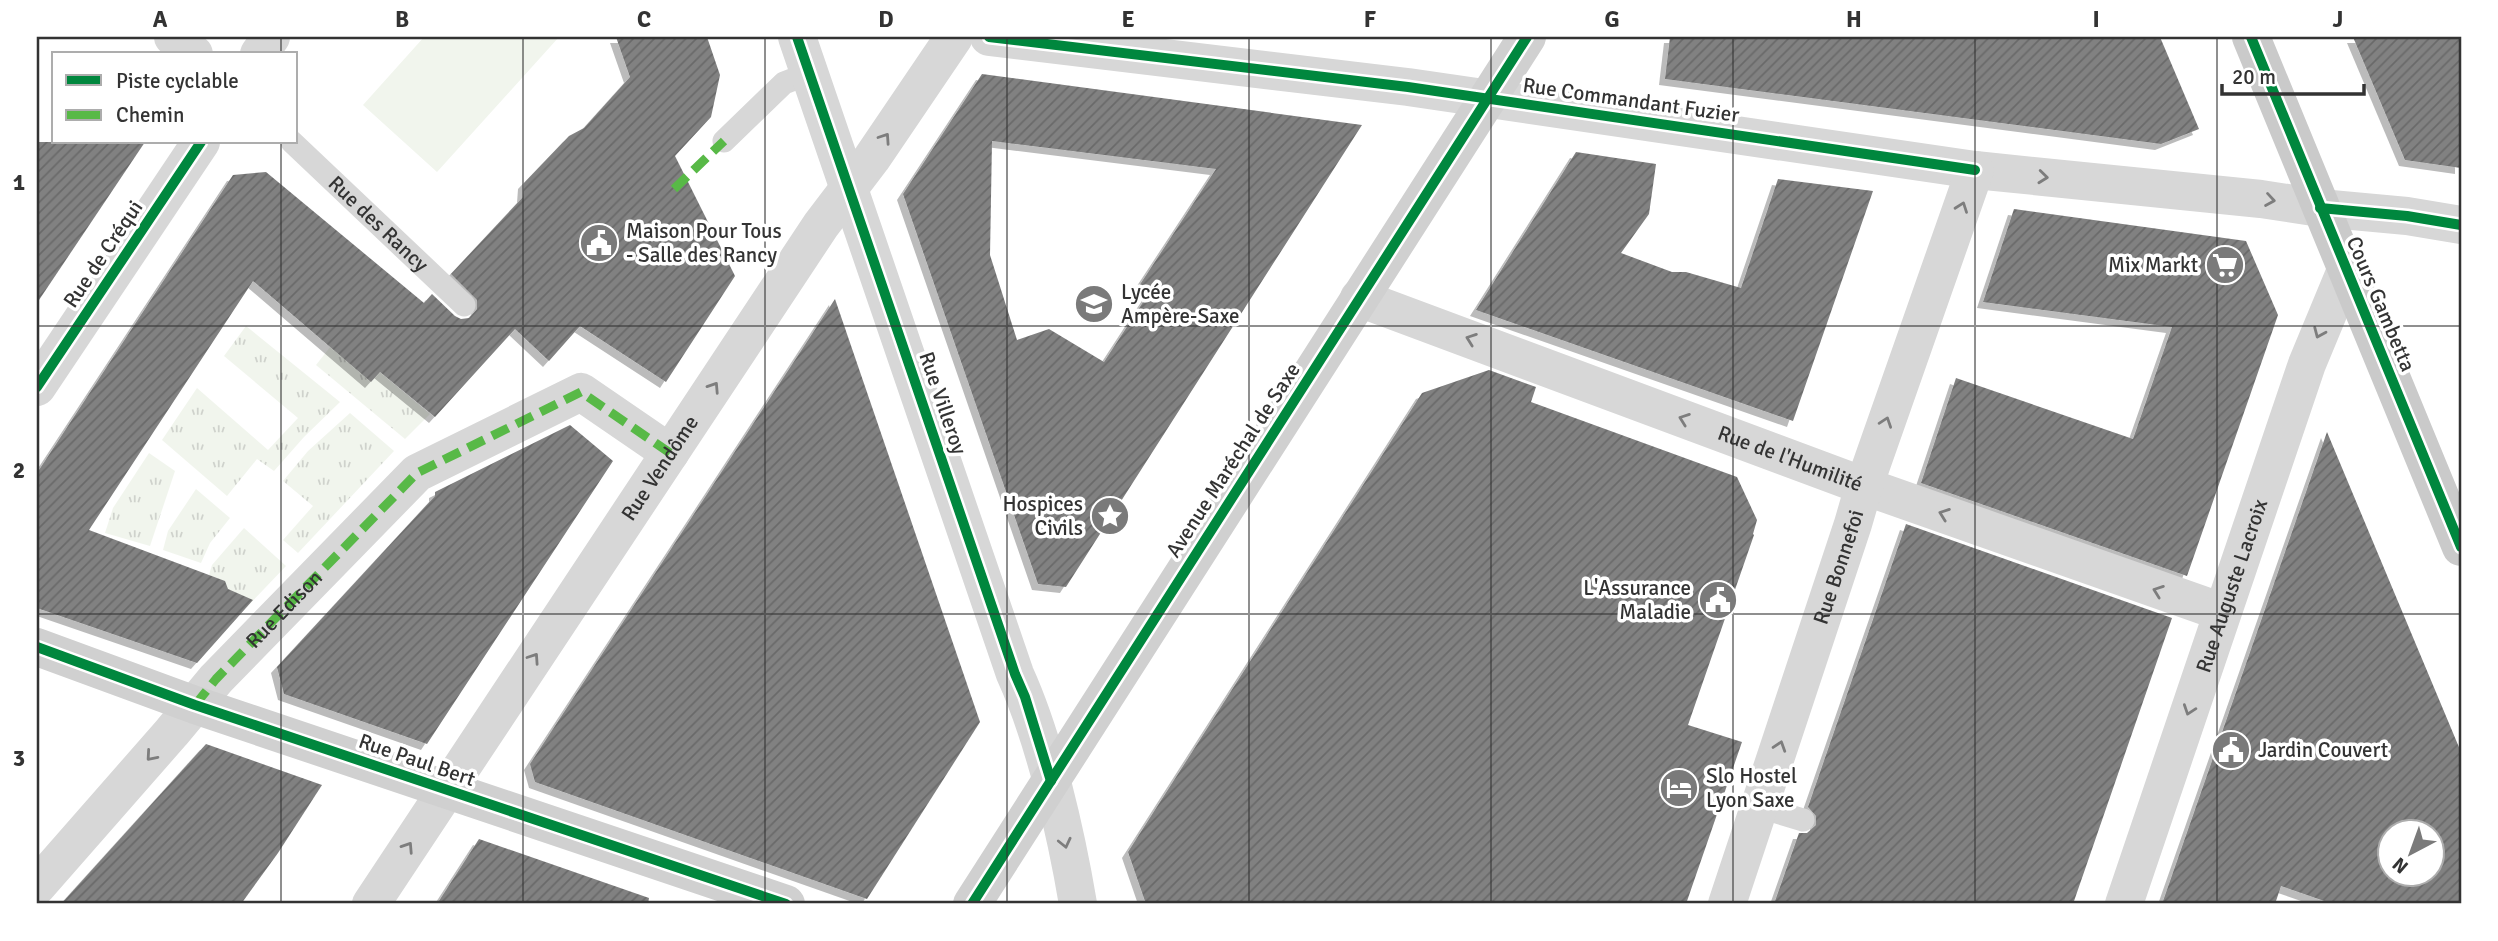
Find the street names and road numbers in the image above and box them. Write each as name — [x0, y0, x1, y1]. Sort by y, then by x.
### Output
street label: Rue Commandant Fuzier — [1521, 72, 1741, 128]
street label: Rue des Rancy — [323, 170, 434, 278]
street label: Rue de Créqui — [58, 195, 148, 313]
street label: Cours Gambetta — [2341, 233, 2421, 375]
street label: Rue Villeroy — [913, 348, 973, 458]
street label: Avenue Maréchal de Saxe — [1160, 358, 1306, 562]
street label: Rue Vendôme — [616, 410, 704, 526]
street label: Rue de l'Humilité — [1714, 420, 1866, 497]
street label: Rue Auguste Lacroix — [2190, 495, 2273, 676]
street label: Rue Bonnefoi — [1808, 507, 1869, 628]
street label: Rue Edison — [240, 565, 328, 654]
street label: Rue Paul Bert — [355, 728, 479, 792]

